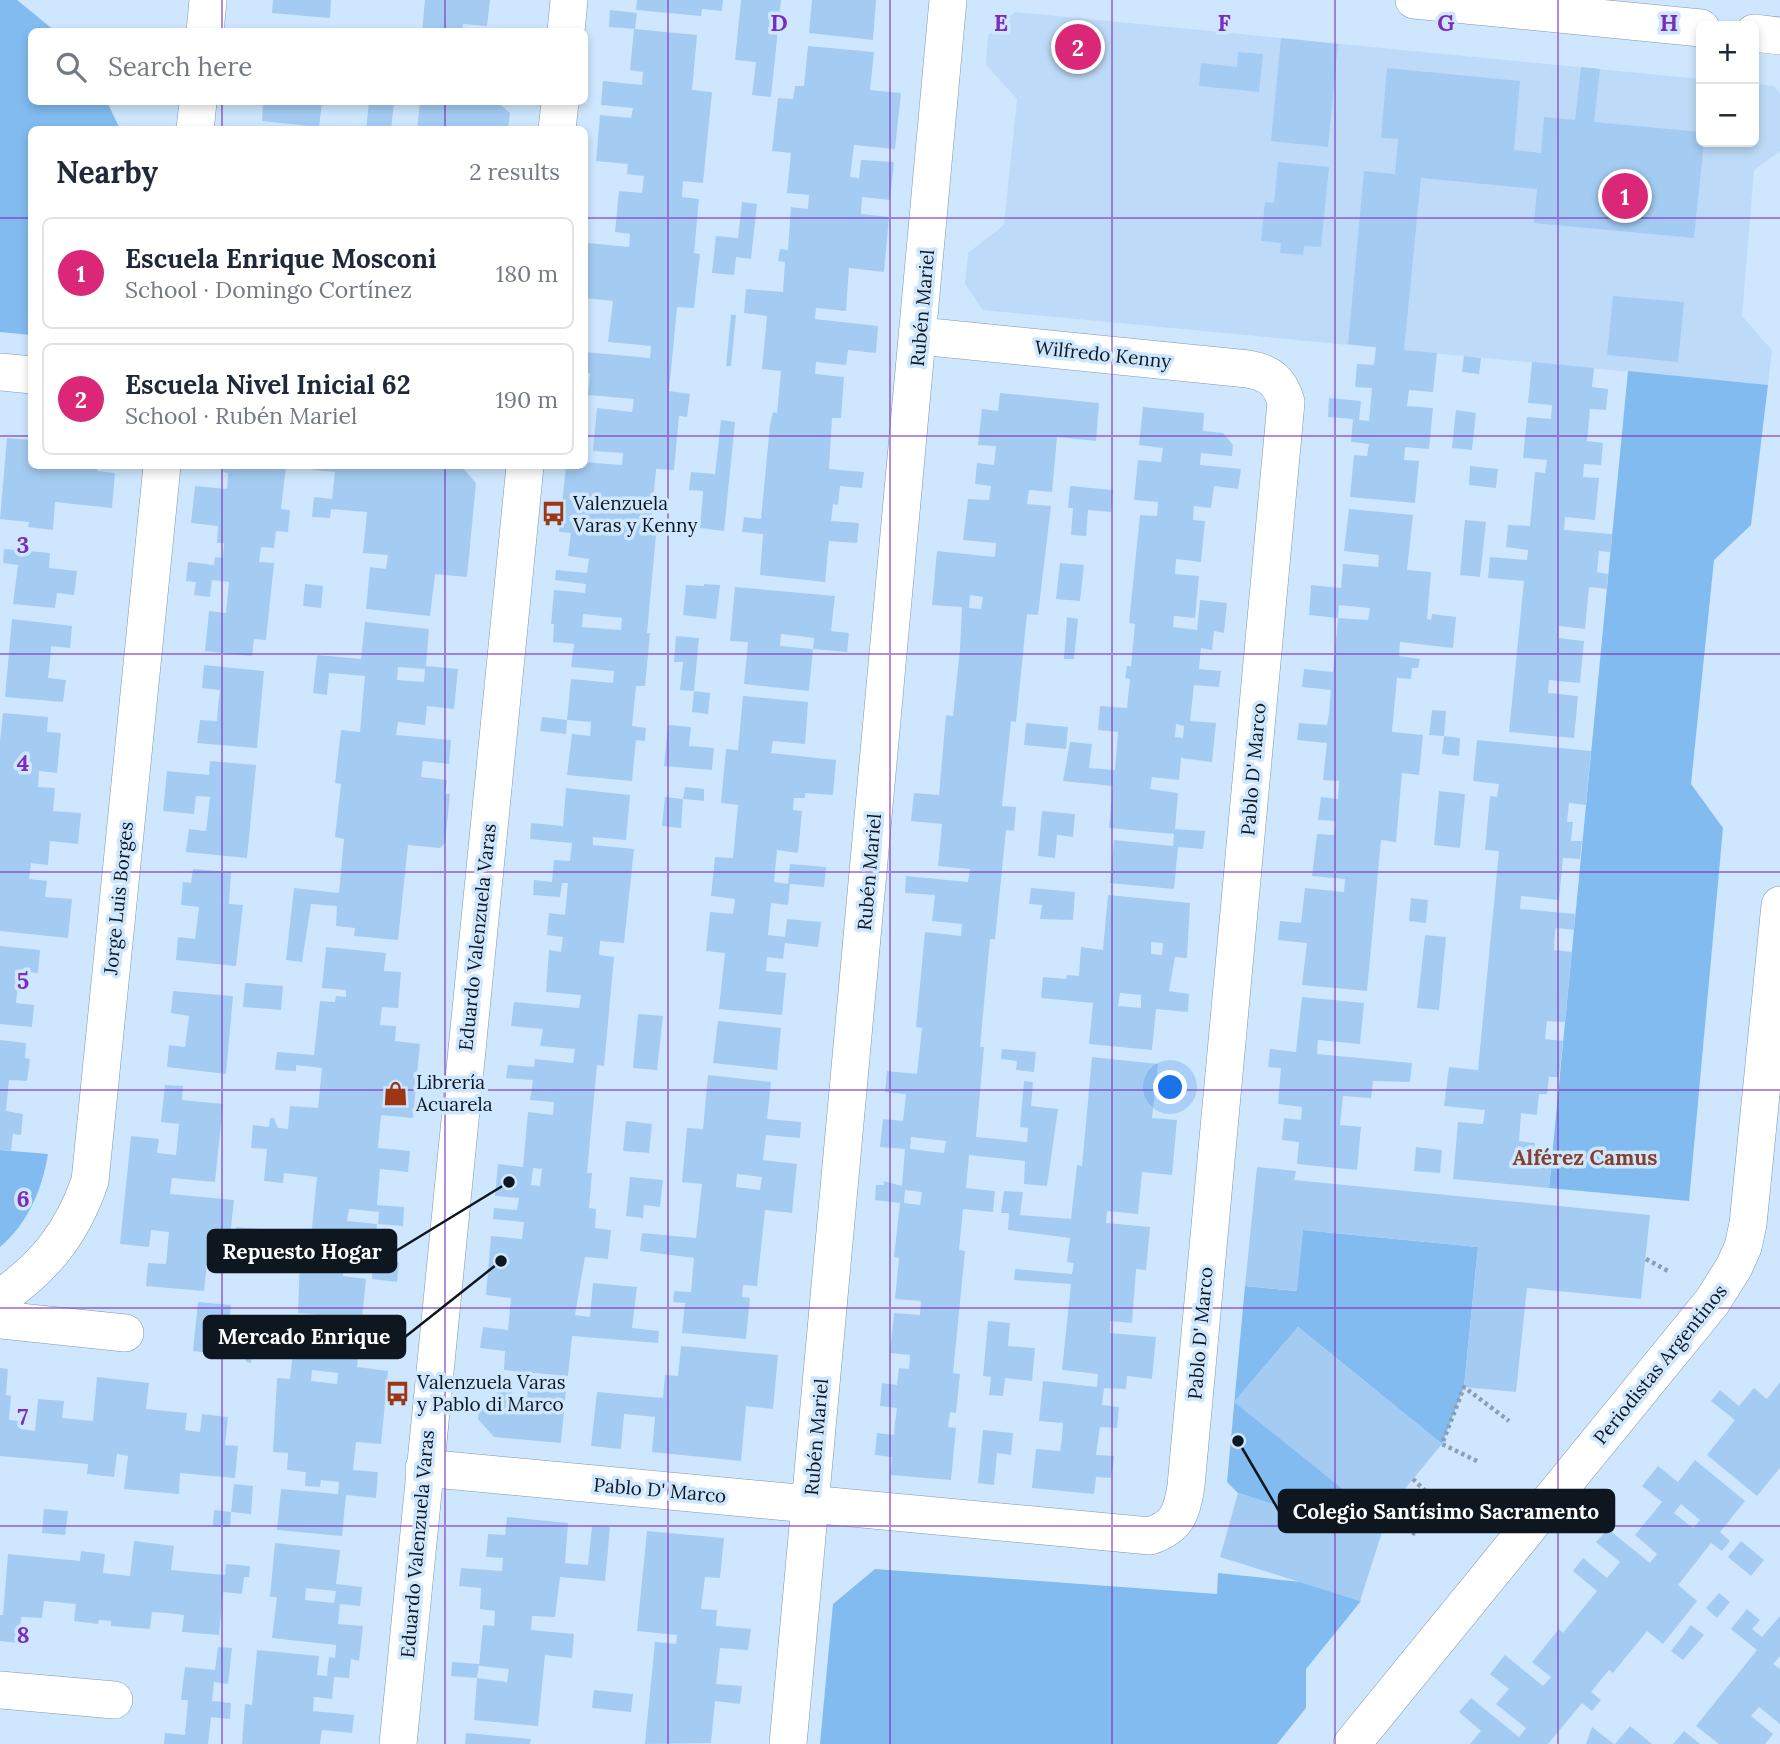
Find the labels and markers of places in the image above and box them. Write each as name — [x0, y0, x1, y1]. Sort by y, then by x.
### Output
pin: 2 — [1055, 21, 1101, 73]
pin: 1 — [1602, 170, 1648, 222]
place label: Valenzuela Varas y Kenny — [572, 491, 697, 537]
bus stop icon: Valenzuela Varas y Kenny — [539, 500, 567, 528]
place label: Librería Acuarela — [415, 1070, 493, 1116]
shop icon: Librería Acuarela — [382, 1079, 410, 1107]
callout: Repuesto Hogar — [208, 1230, 396, 1272]
callout: Mercado Enrique — [204, 1316, 405, 1358]
place label: Valenzuela Varas y Pablo di Marco — [416, 1370, 566, 1416]
bus stop icon: Valenzuela Varas y Pablo di Marco — [383, 1379, 411, 1407]
callout: Colegio Santísimo Sacramento — [1279, 1490, 1614, 1532]

